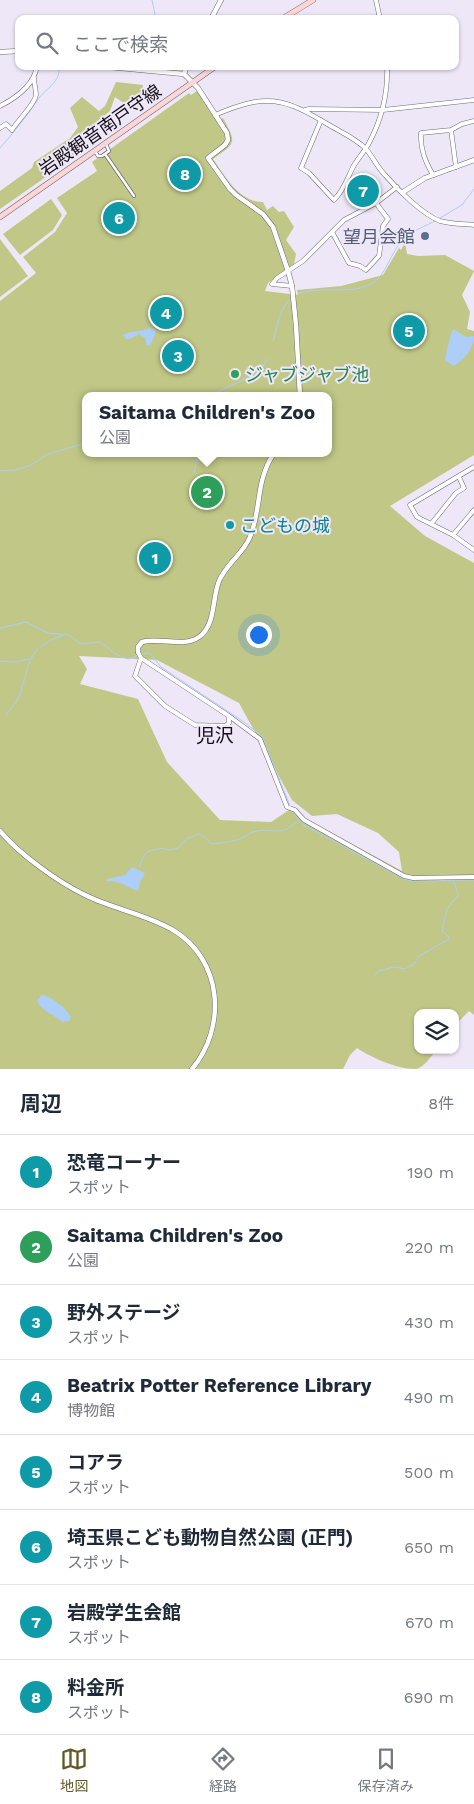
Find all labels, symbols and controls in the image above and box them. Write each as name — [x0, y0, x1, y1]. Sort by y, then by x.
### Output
search box — [15, 15, 459, 70]
icon: search — [33, 29, 61, 57]
text: ここで検索 — [73, 33, 168, 56]
street label: 岩殿観音南戸守線 — [35, 80, 165, 180]
pin: 8 — [169, 155, 201, 193]
pin: 7 — [347, 172, 379, 210]
pin: 6 — [103, 199, 135, 237]
place label: 望月会館 — [343, 226, 415, 247]
marker: 望月会館 — [419, 230, 431, 242]
pin: 4 — [150, 294, 182, 332]
pin: 5 — [393, 312, 425, 350]
pin: 3 — [162, 337, 194, 375]
place label: ジャブジャブ池 — [245, 364, 369, 385]
marker: ジャブジャブ池 — [229, 368, 241, 380]
popup — [82, 392, 332, 457]
text: Saitama Children's Zoo — [99, 401, 315, 424]
text: 公園 — [99, 428, 131, 447]
pin: 2 — [191, 473, 223, 511]
place label: こどもの城 — [240, 515, 330, 536]
marker: こどもの城 — [224, 519, 236, 531]
pin: 1 — [139, 539, 171, 577]
your location — [246, 622, 272, 648]
district label: 児沢 — [196, 724, 234, 747]
map controls — [414, 1009, 459, 1054]
button: layers — [414, 1009, 459, 1054]
text: 周辺 — [20, 1091, 62, 1116]
text: 8件 — [428, 1094, 454, 1113]
text: 恐竜コーナー — [67, 1151, 181, 1174]
text: 1 — [33, 1163, 39, 1182]
text: 190 m — [407, 1163, 454, 1182]
text: スポット — [67, 1178, 131, 1197]
text: Saitama Children's Zoo — [67, 1224, 283, 1247]
text: 2 — [31, 1238, 41, 1257]
text: 220 m — [405, 1238, 454, 1257]
text: 公園 — [67, 1251, 99, 1270]
text: 野外ステージ — [67, 1301, 181, 1324]
text: 3 — [31, 1313, 41, 1332]
text: 430 m — [404, 1313, 454, 1332]
text: スポット — [67, 1328, 131, 1347]
text: Beatrix Potter Reference Library — [67, 1374, 371, 1397]
text: 4 — [31, 1388, 41, 1407]
text: 490 m — [404, 1388, 454, 1407]
text: 博物館 — [67, 1401, 115, 1420]
text: コアラ — [67, 1451, 124, 1474]
text: 5 — [31, 1463, 41, 1482]
text: 500 m — [404, 1463, 454, 1482]
text: スポット — [67, 1478, 131, 1497]
text: 埼玉県こども動物自然公園 (正門) — [67, 1526, 353, 1549]
text: 6 — [31, 1538, 41, 1557]
text: 650 m — [404, 1538, 454, 1557]
text: スポット — [67, 1553, 131, 1572]
text: 岩殿学生会館 — [67, 1601, 181, 1624]
text: 7 — [31, 1613, 41, 1632]
text: 670 m — [405, 1613, 454, 1632]
text: スポット — [67, 1628, 131, 1647]
text: 料金所 — [67, 1676, 124, 1699]
text: 8 — [31, 1688, 41, 1707]
text: 690 m — [404, 1688, 454, 1707]
text: スポット — [67, 1703, 131, 1722]
tab: 地図 — [60, 1745, 88, 1795]
tab: 経路 — [209, 1745, 237, 1795]
tab: 保存済み — [358, 1745, 414, 1795]

